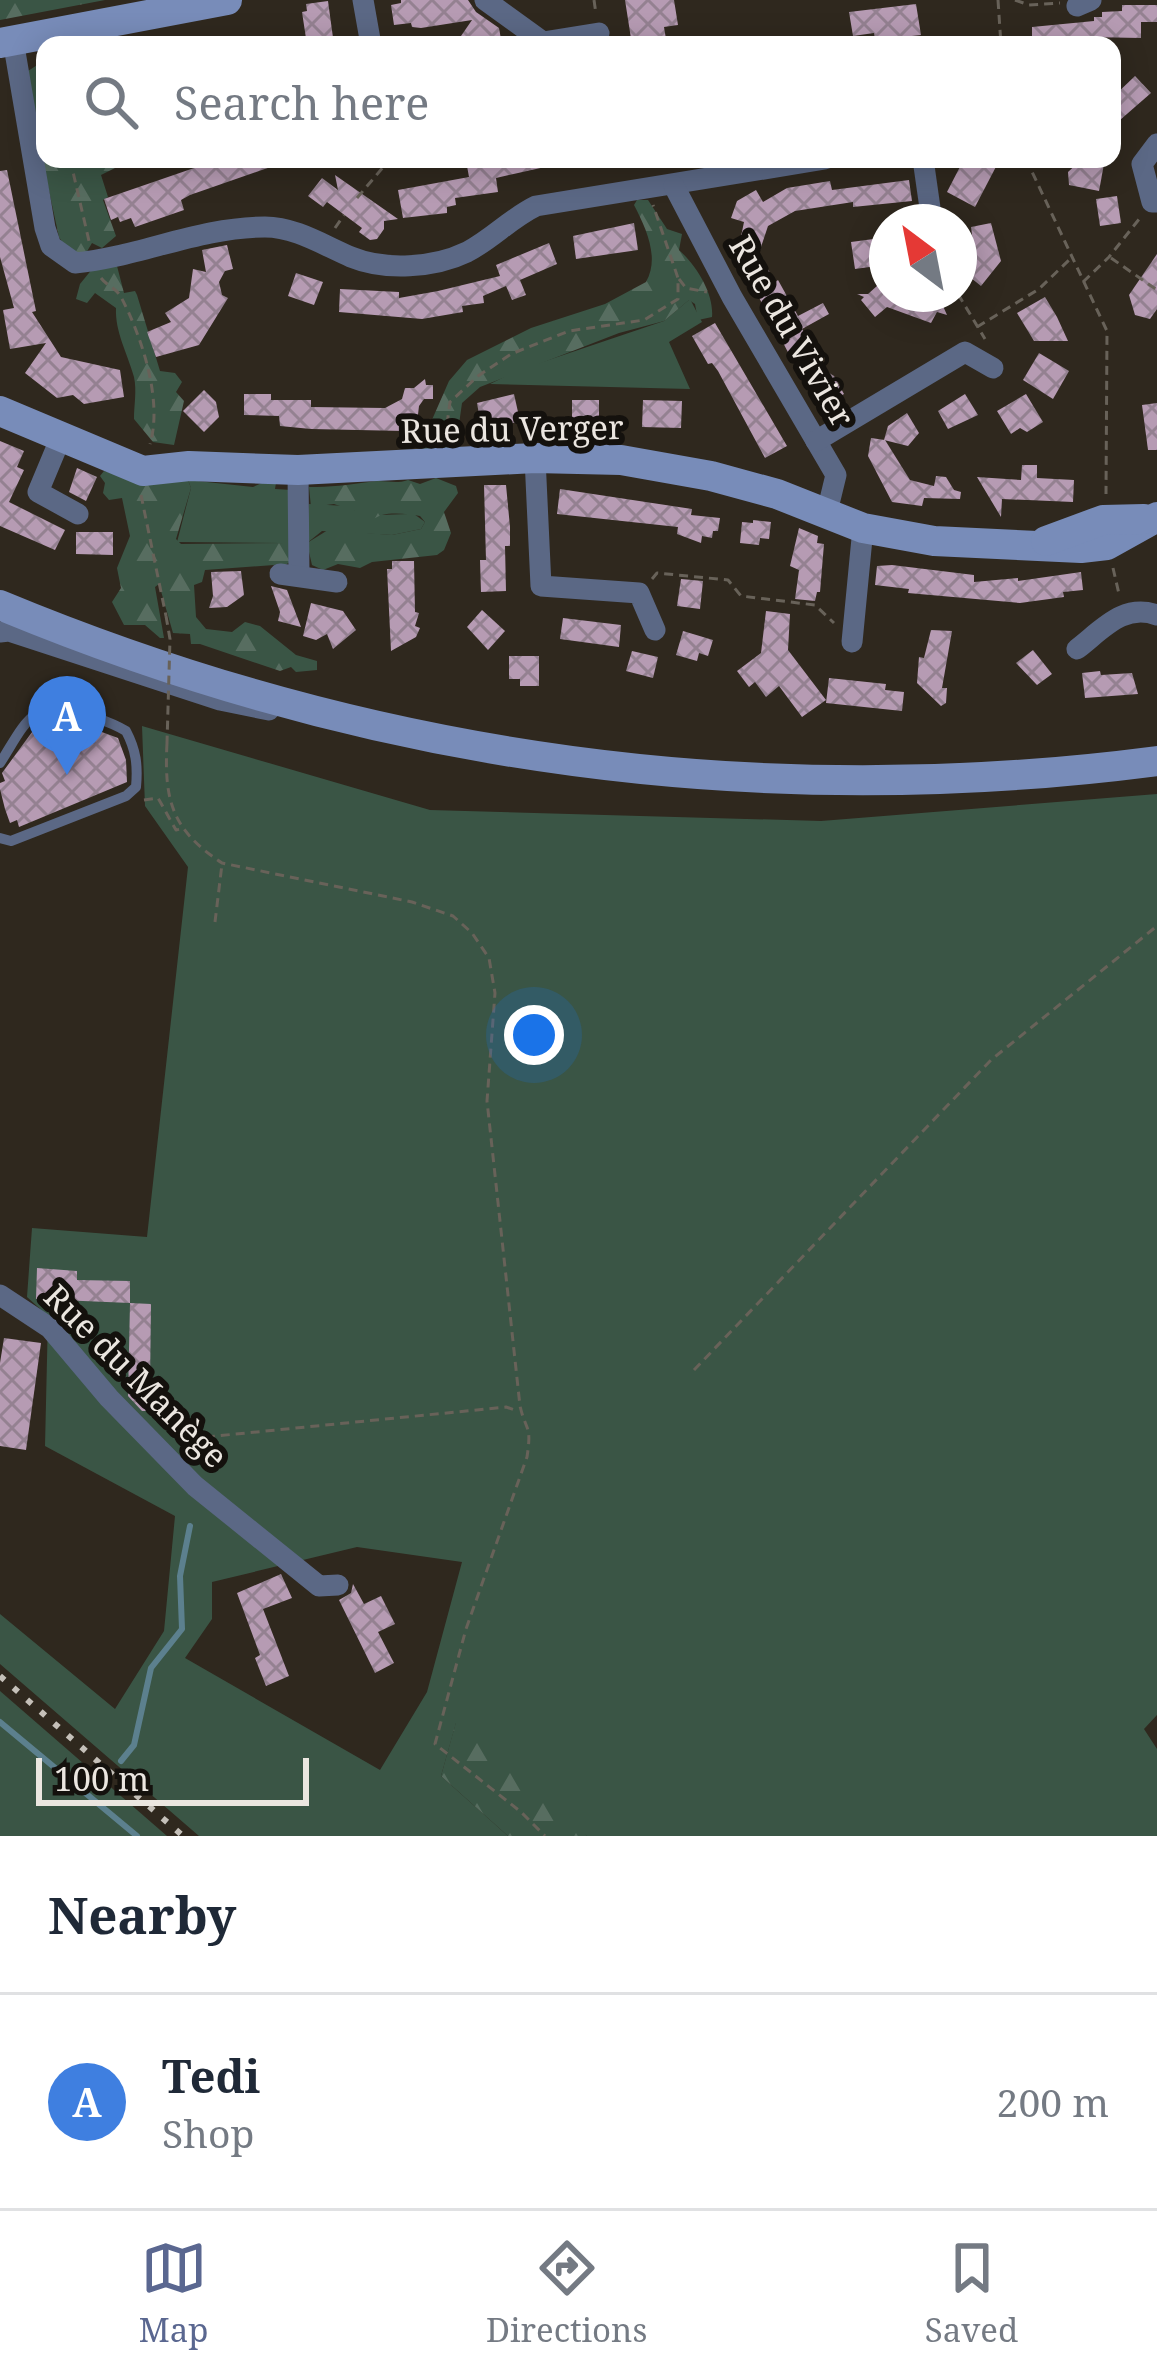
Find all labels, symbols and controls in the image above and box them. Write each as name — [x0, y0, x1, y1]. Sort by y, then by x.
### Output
search box — [36, 36, 1121, 168]
icon: search — [78, 69, 144, 135]
text: Search here — [174, 72, 429, 133]
north arrow — [869, 204, 977, 312]
street label: Rue du Vivier — [719, 227, 866, 435]
street label: Rue du Verger — [400, 404, 624, 453]
pin: A — [28, 676, 106, 775]
your location — [504, 1005, 564, 1065]
street label: Rue du Manège — [35, 1274, 238, 1477]
scale bar — [36, 1752, 309, 1805]
text: 100 m — [54, 1756, 149, 1801]
text: Nearby — [48, 1879, 236, 1949]
text: Tedi — [162, 2045, 260, 2106]
text: A — [72, 2075, 102, 2128]
text: 200 m — [997, 2075, 1109, 2128]
text: Shop — [162, 2106, 254, 2159]
tab: Map — [139, 2235, 209, 2352]
tab: Directions — [486, 2235, 647, 2352]
tab: Saved — [925, 2235, 1018, 2352]

